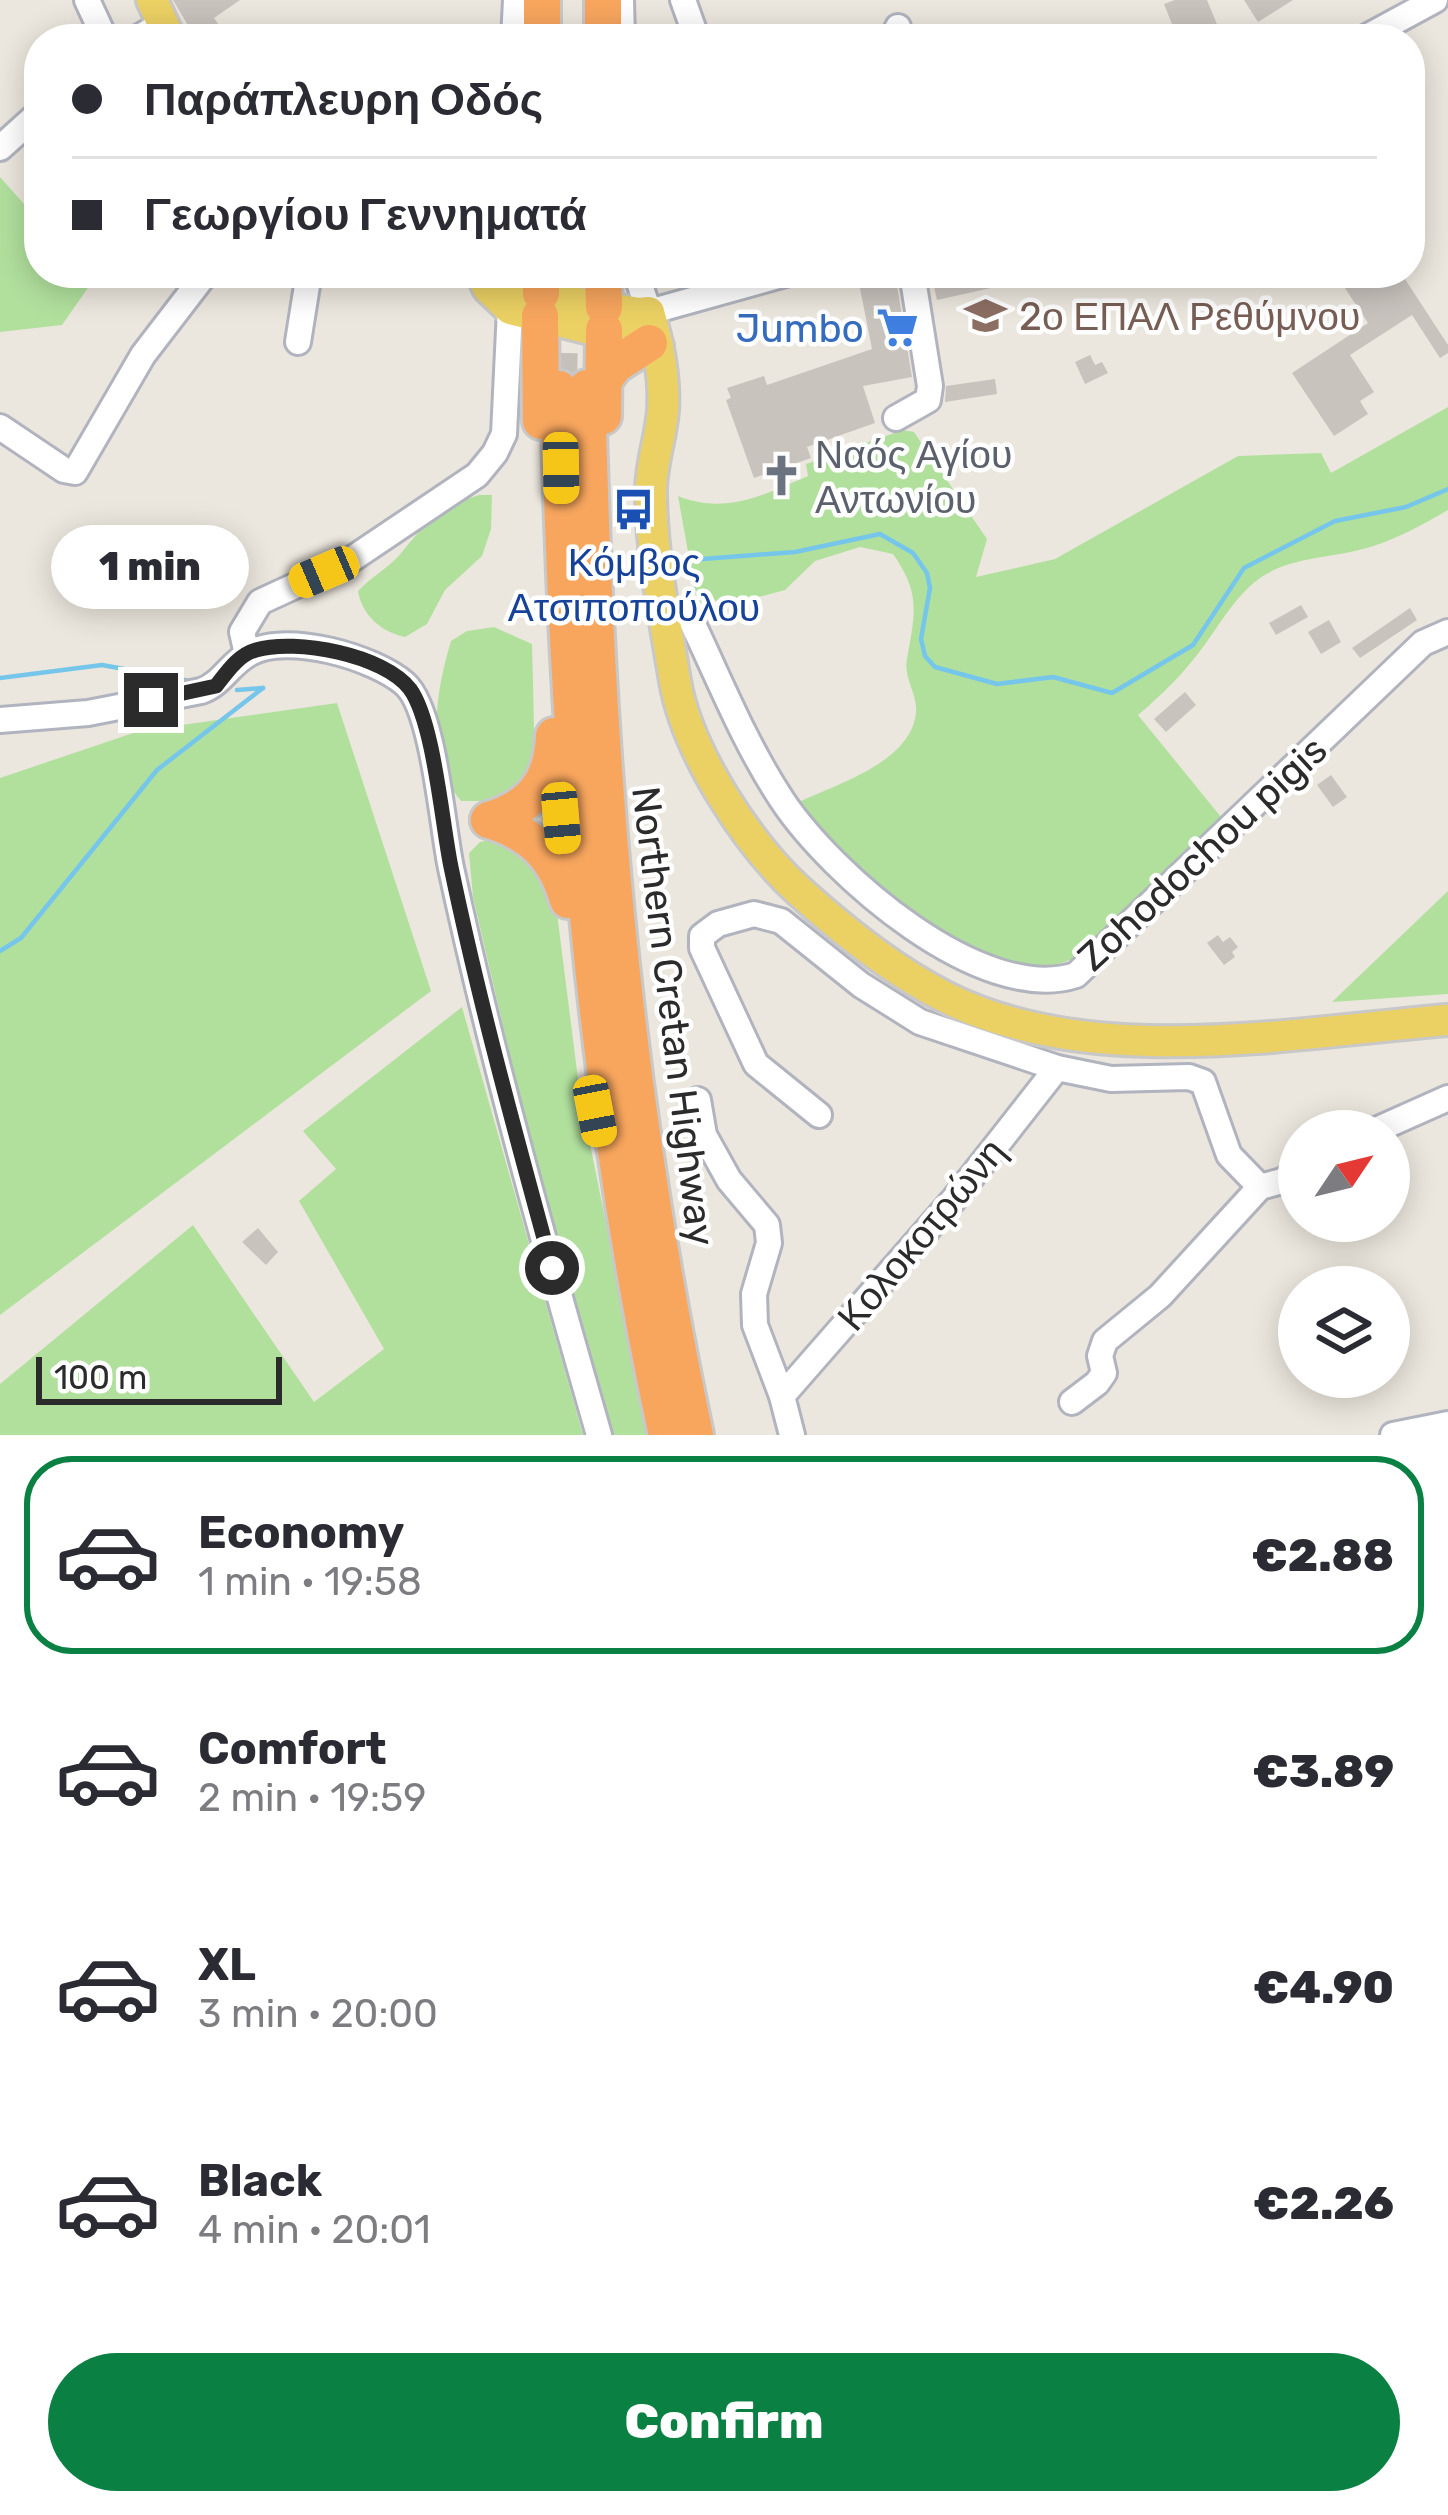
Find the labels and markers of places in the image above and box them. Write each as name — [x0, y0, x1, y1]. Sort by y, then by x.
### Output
school or university icon: 2ο ΕΠΑΛ Ρεθύμνου — [962, 293, 1008, 339]
place label: 2ο ΕΠΑΛ Ρεθύμνου — [1019, 294, 1360, 340]
supermarket icon: Jumbo — [875, 305, 921, 351]
place label: Jumbo — [736, 306, 864, 352]
place label: Ναός Αγίου Αντωνίου — [815, 432, 1012, 523]
church icon: Ναός Αγίου Αντωνίου — [758, 453, 804, 499]
bus stop icon: Κόμβος Ατσιποπούλου — [611, 487, 657, 533]
place label: Κόμβος Ατσιποπούλου — [508, 540, 760, 631]

